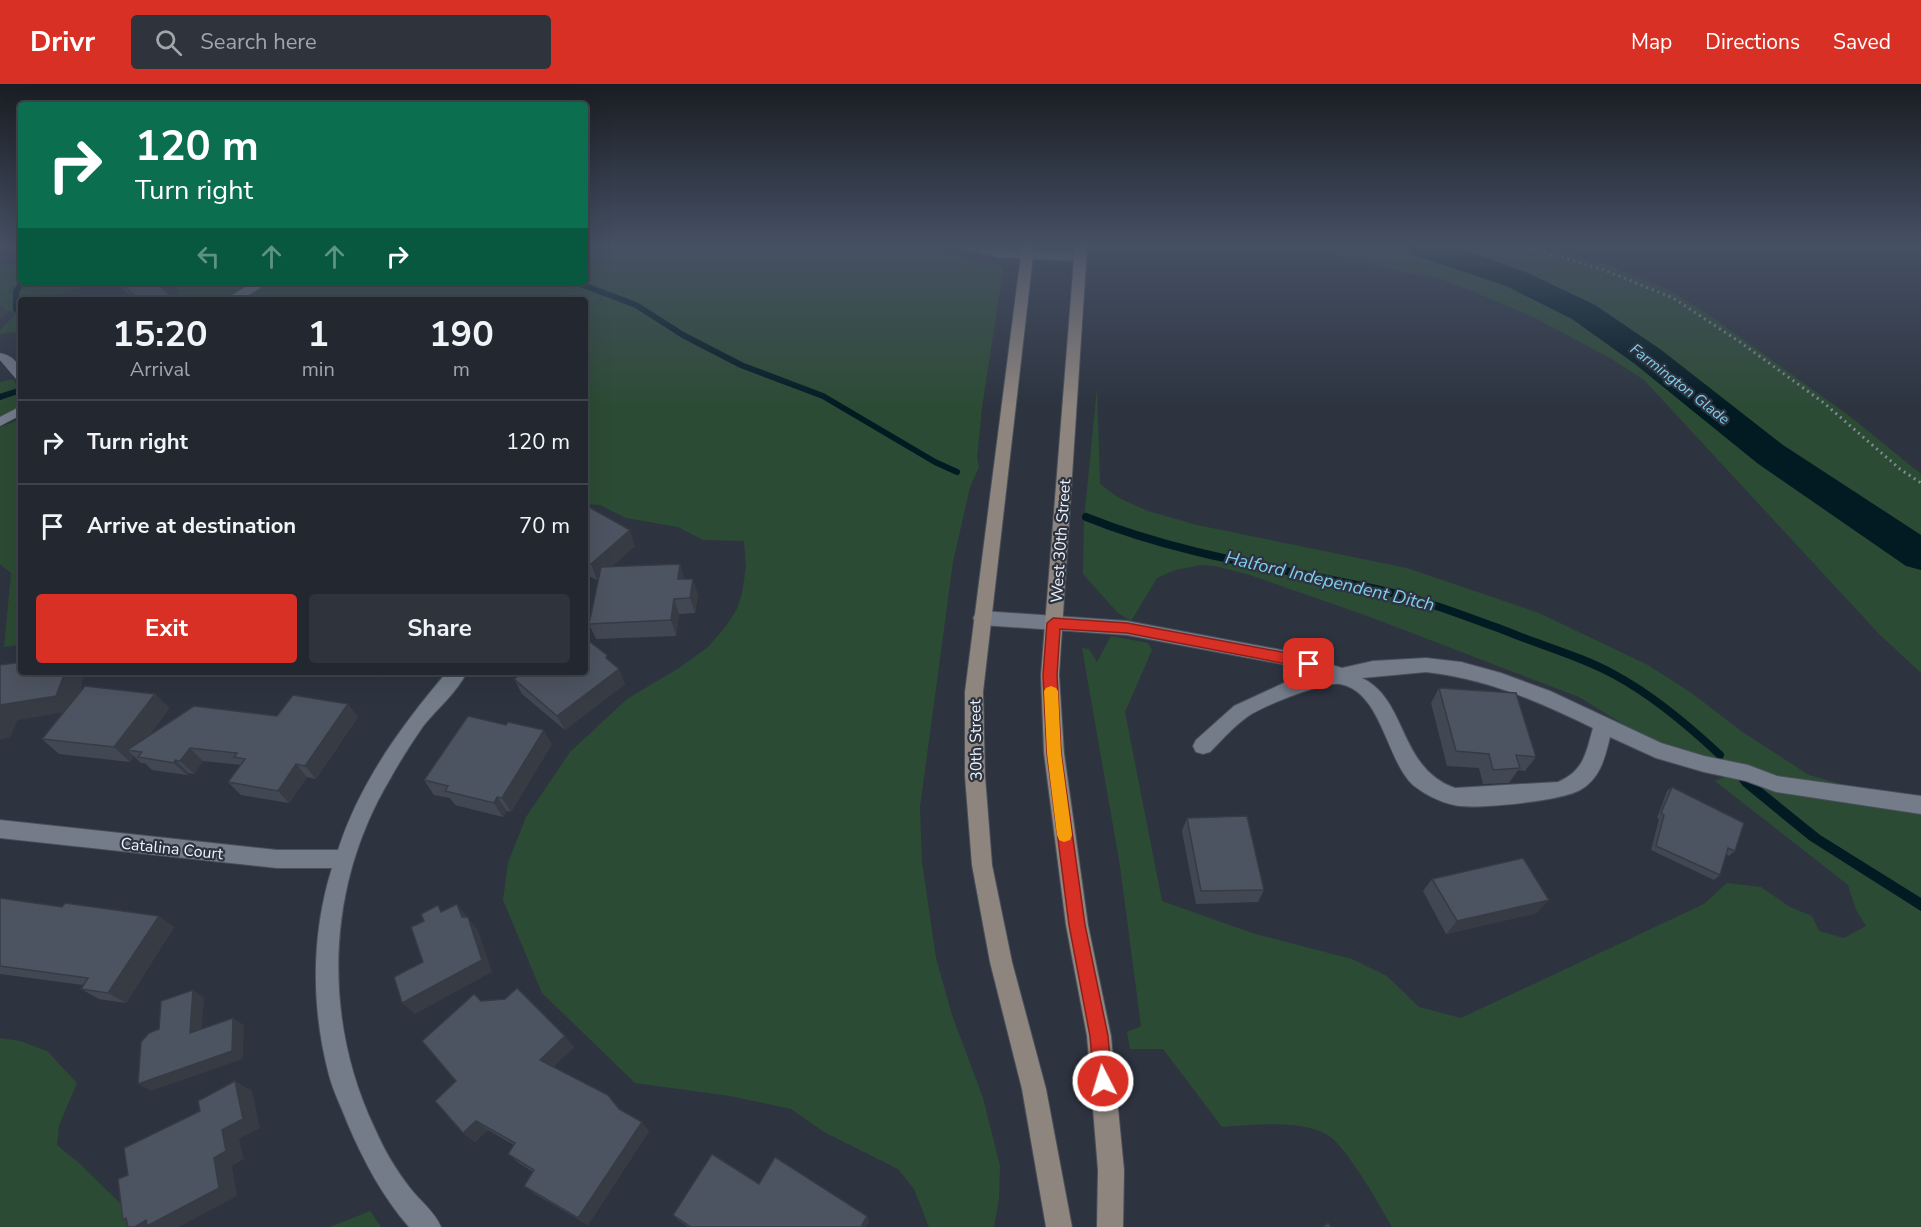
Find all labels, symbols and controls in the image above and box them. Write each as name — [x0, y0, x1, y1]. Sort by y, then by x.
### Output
search box — [131, 15, 551, 69]
text: Drivr — [30, 23, 95, 61]
icon: search — [152, 26, 185, 59]
text: Search here — [200, 27, 317, 57]
text: Map — [1631, 28, 1672, 56]
text: Directions — [1705, 28, 1800, 56]
text: Saved — [1833, 28, 1891, 56]
text: 120 m — [135, 118, 259, 175]
icon: right — [36, 126, 114, 204]
text: Turn right — [135, 172, 253, 209]
icon: left — [192, 240, 225, 273]
icon: ahead — [255, 240, 288, 273]
icon: ahead — [318, 240, 351, 273]
icon: right — [381, 240, 414, 273]
text: 15:20 — [112, 310, 208, 359]
text: 1 — [307, 310, 329, 359]
text: 190 — [429, 310, 494, 359]
water label: Farmington Glade — [1626, 339, 1734, 429]
text: Arrival — [130, 356, 190, 383]
text: min — [302, 356, 335, 383]
text: m — [453, 356, 470, 383]
icon: right — [36, 426, 69, 459]
text: Turn right — [87, 427, 188, 457]
text: 120 m — [506, 427, 570, 457]
street label: West 30th Street — [1046, 478, 1076, 604]
icon: arrive — [36, 510, 69, 543]
text: Arrive at destination — [87, 511, 296, 541]
text: 70 m — [519, 511, 570, 541]
water label: Halford Independent Ditch — [1223, 545, 1437, 617]
button: Exit — [36, 594, 297, 663]
button: Share — [309, 594, 570, 663]
pin — [1283, 638, 1334, 689]
icon: arrive — [1292, 647, 1325, 680]
street label: 30th Street — [964, 699, 988, 781]
street label: Catalina Court — [120, 833, 225, 865]
position arrow — [1071, 1049, 1135, 1113]

